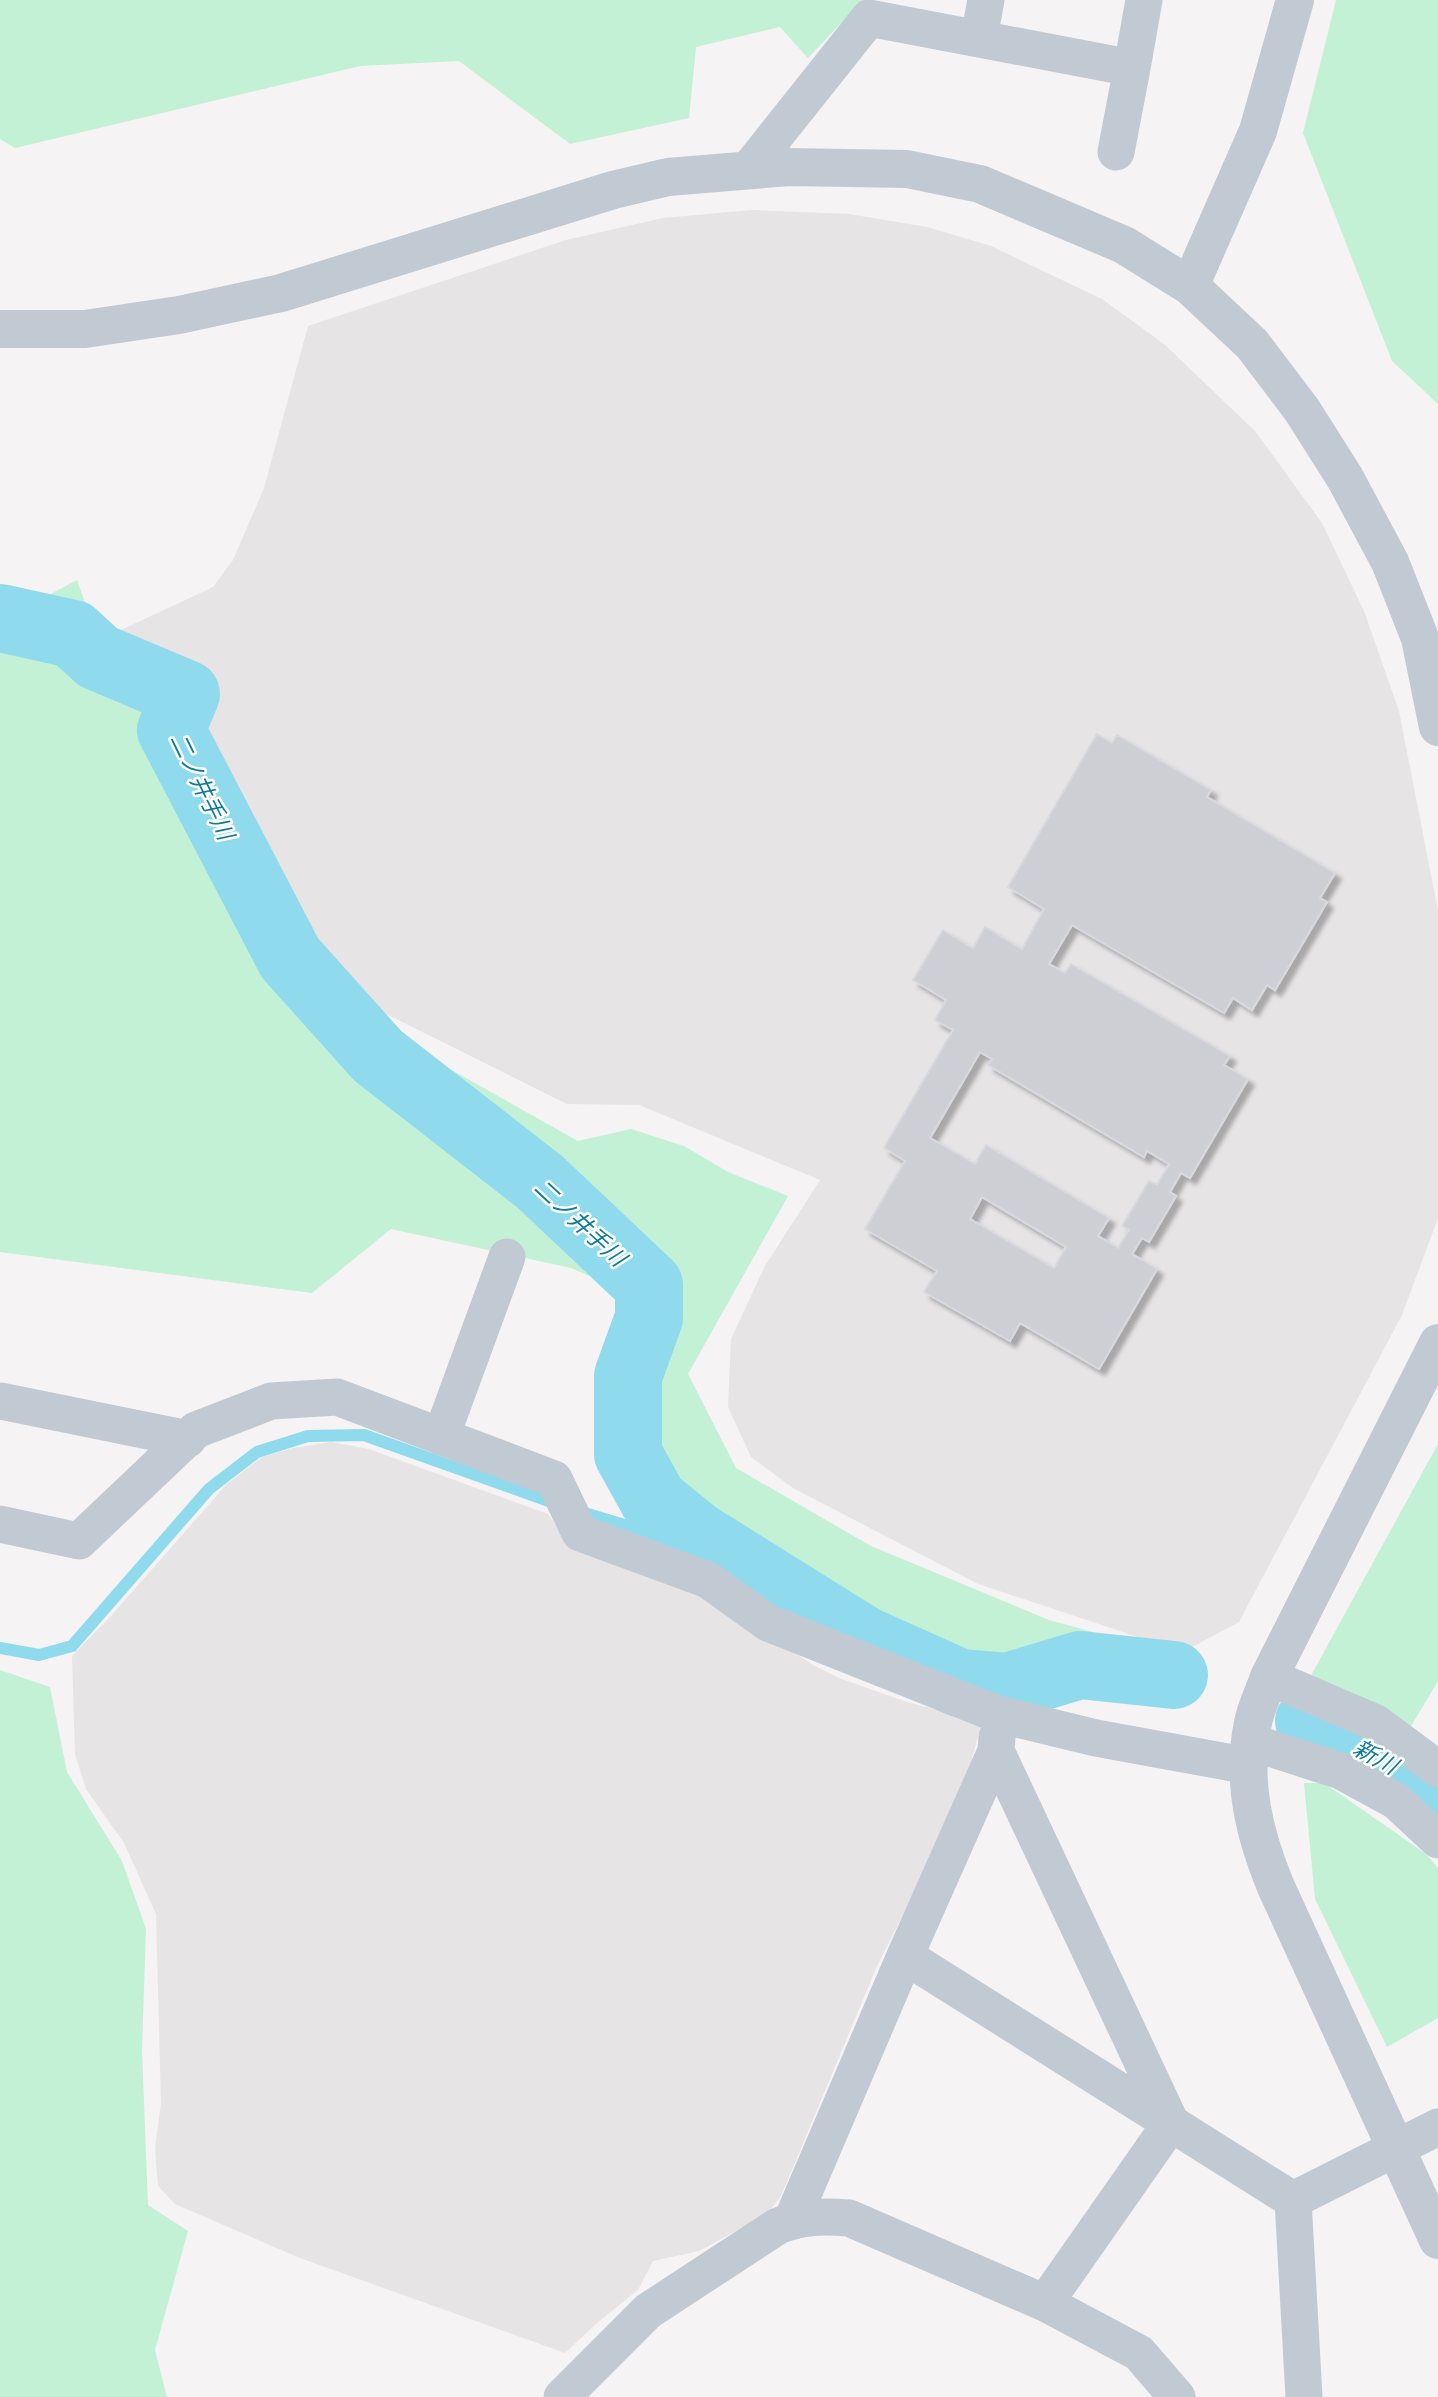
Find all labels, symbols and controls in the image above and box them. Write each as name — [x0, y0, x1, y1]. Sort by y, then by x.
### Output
water label: 二ノ井手川 — [165, 728, 242, 847]
water label: 二ノ井手川 — [529, 1173, 635, 1273]
water label: 新川 — [1349, 1733, 1406, 1781]

